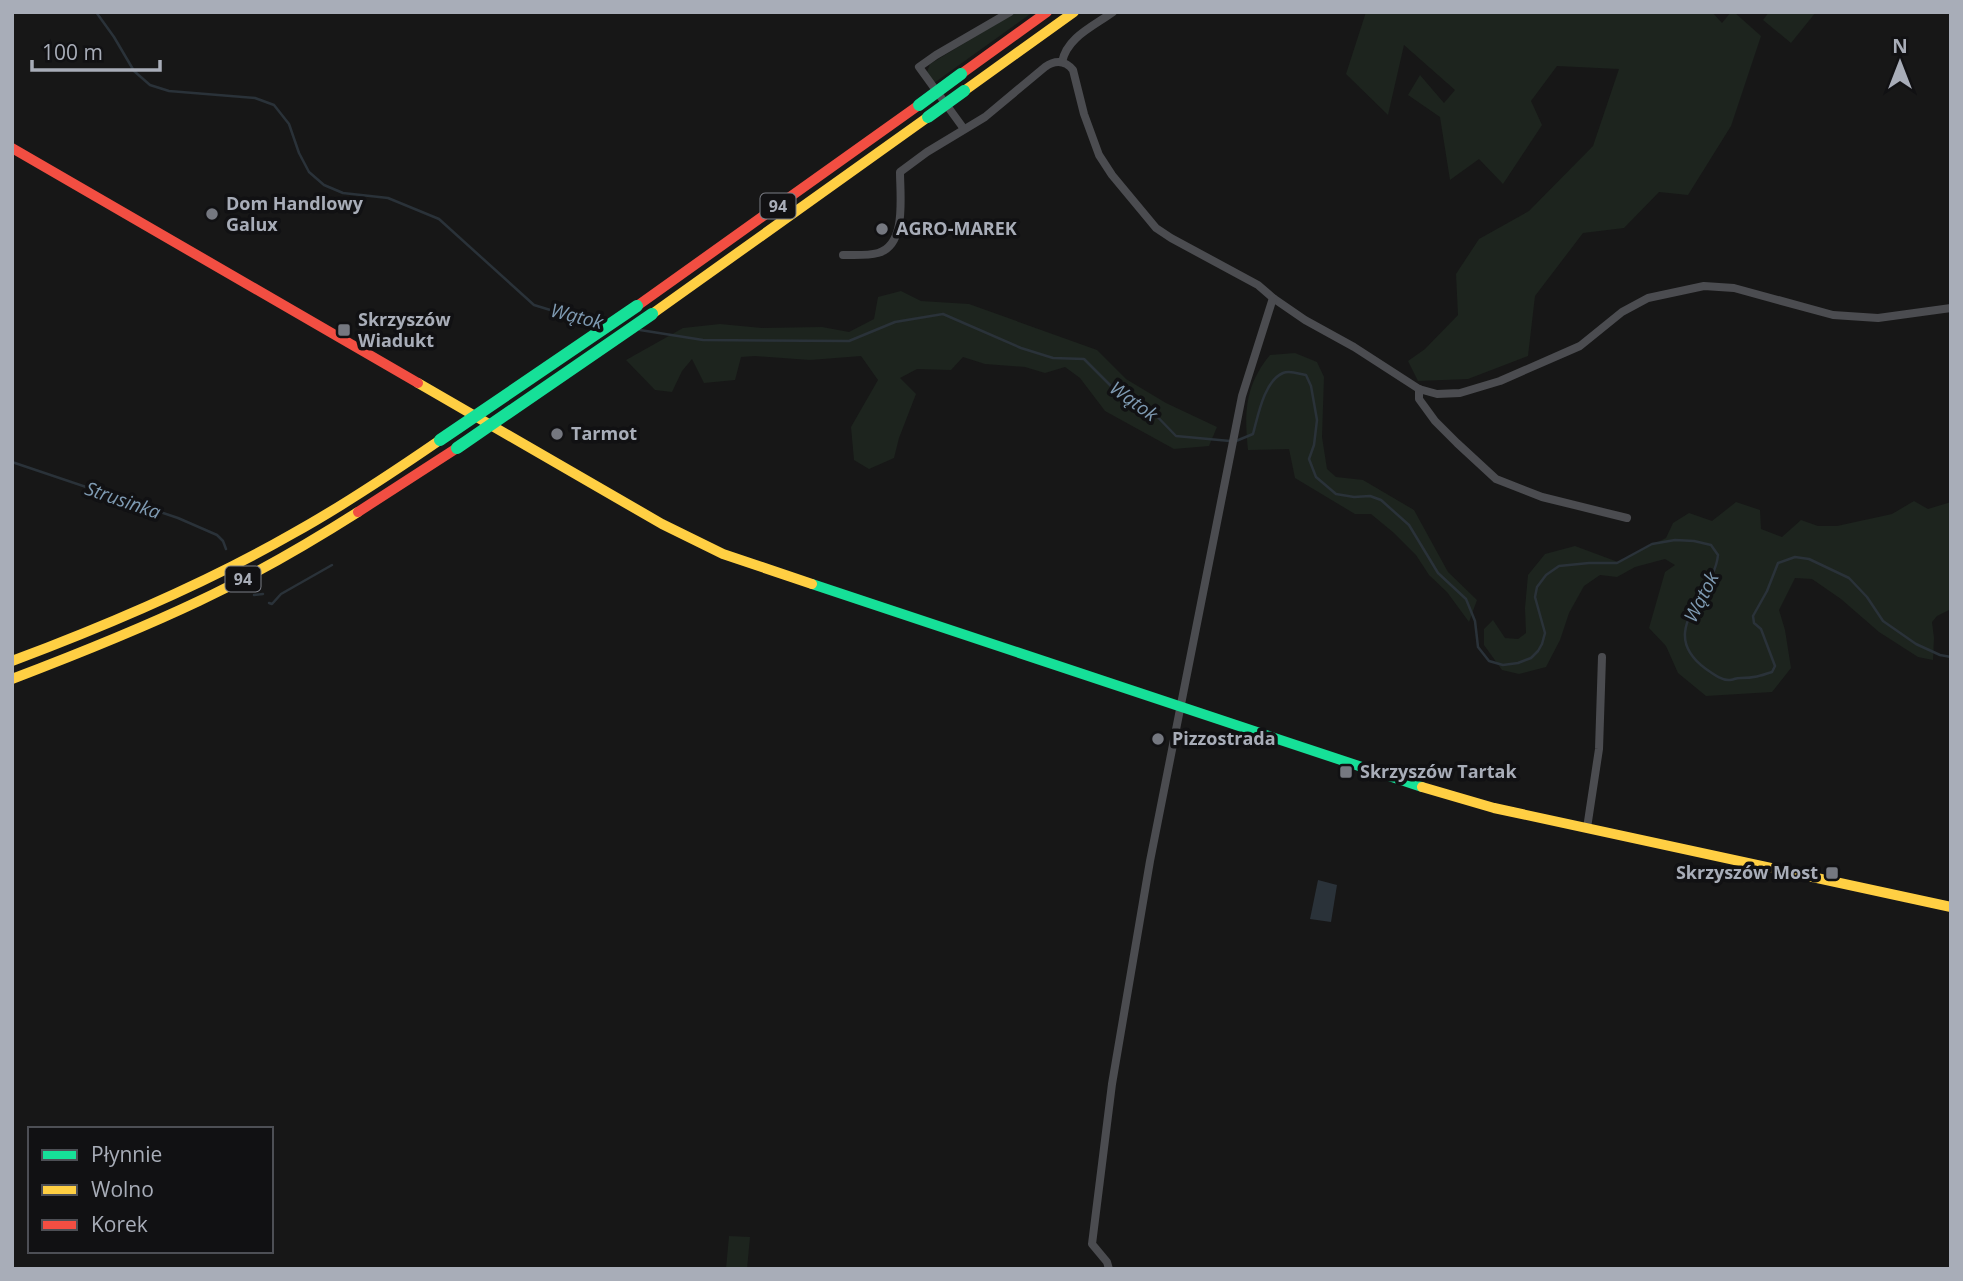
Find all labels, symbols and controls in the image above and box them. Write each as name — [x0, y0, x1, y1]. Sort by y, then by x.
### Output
scale bar — [32, 28, 159, 72]
north arrow — [1865, 28, 1935, 98]
text: N — [1892, 33, 1908, 59]
text: 100 m — [42, 38, 103, 66]
place label: Dom Handlowy Galux — [226, 191, 364, 236]
road number: 94 — [760, 194, 796, 218]
marker: Dom Handlowy Galux — [204, 206, 220, 222]
place label: AGRO-MAREK — [896, 216, 1017, 240]
marker: AGRO-MAREK — [874, 221, 890, 237]
water label: Wątok — [548, 297, 607, 335]
place label: Skrzyszów Wiadukt — [358, 307, 451, 352]
marker: Skrzyszów Wiadukt — [336, 322, 352, 338]
water label: Wątok — [1105, 375, 1164, 428]
place label: Tarmot — [571, 421, 637, 445]
marker: Tarmot — [549, 426, 565, 442]
water label: Strusinka — [82, 475, 164, 525]
road number: 94 — [226, 566, 260, 592]
water label: Wątok — [1677, 567, 1725, 627]
place label: Pizzostrada — [1172, 726, 1276, 750]
marker: Pizzostrada — [1150, 731, 1166, 747]
place label: Skrzyszów Tartak — [1360, 759, 1517, 783]
marker: Skrzyszów Tartak — [1338, 764, 1354, 780]
place label: Skrzyszów Most — [1676, 860, 1818, 884]
marker: Skrzyszów Most — [1824, 865, 1840, 881]
legend — [28, 1127, 273, 1253]
text: Płynnie — [91, 1140, 162, 1168]
text: Wolno — [91, 1175, 154, 1203]
text: Korek — [91, 1210, 148, 1238]

